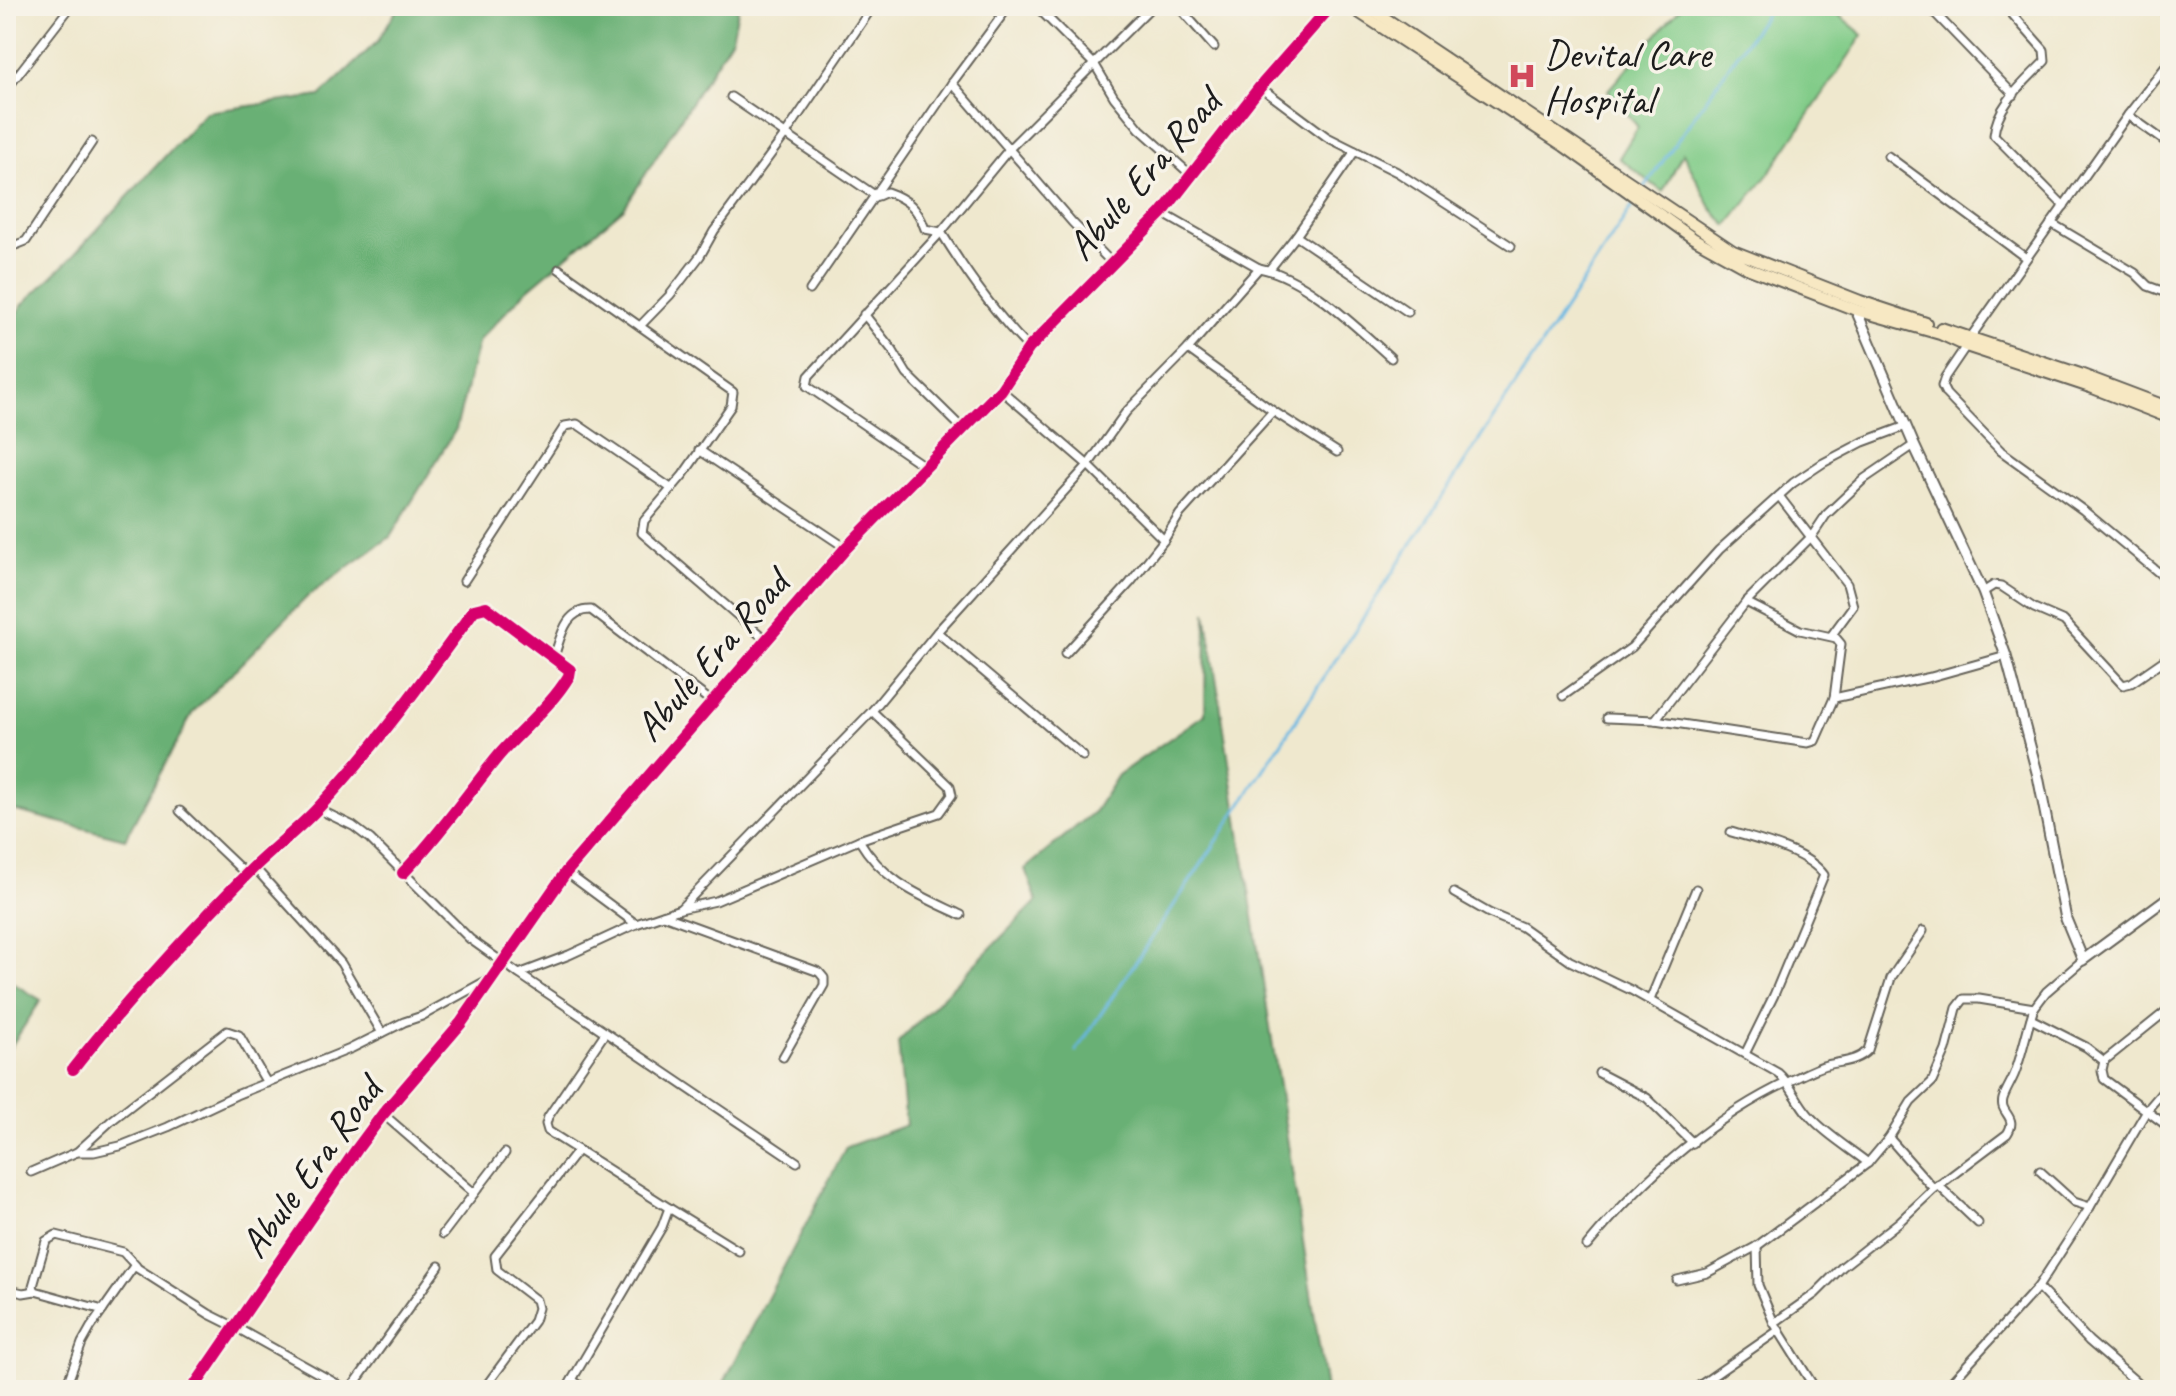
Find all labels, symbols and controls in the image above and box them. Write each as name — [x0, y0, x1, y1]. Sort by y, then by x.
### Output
place label: Devital Care Hospital — [1544, 29, 1714, 125]
hospital icon: Devital Care Hospital — [1507, 61, 1537, 91]
street label: Abule Era Road — [1056, 74, 1236, 270]
street label: Abule Era Road — [624, 555, 804, 751]
street label: Abule Era Road — [229, 1063, 397, 1267]

